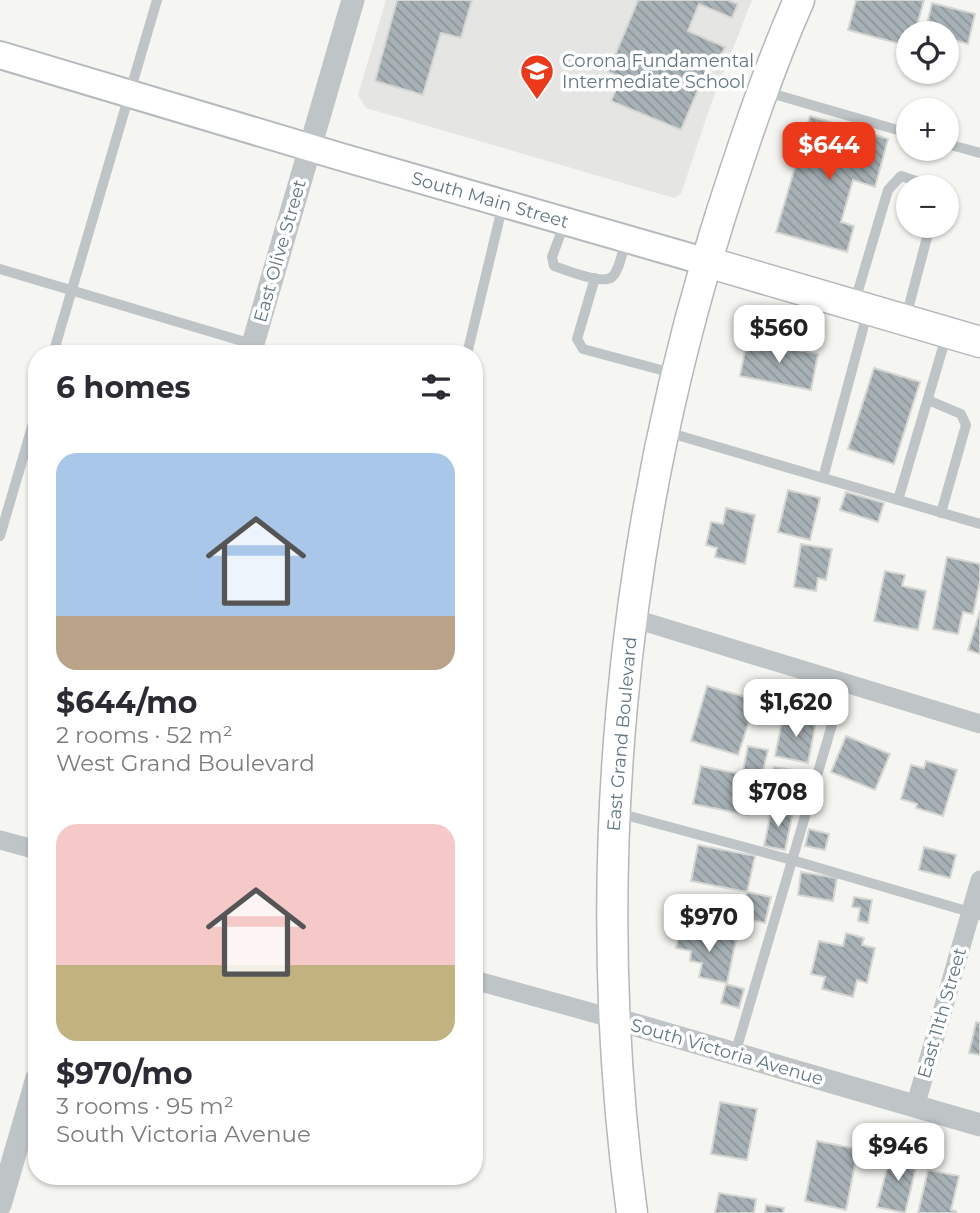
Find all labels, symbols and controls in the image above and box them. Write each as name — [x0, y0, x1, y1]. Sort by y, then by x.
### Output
map controls — [896, 21, 959, 238]
button: locate — [896, 21, 959, 84]
place label: Corona Fundamental Intermediate School — [562, 50, 754, 93]
school or university icon: Corona Fundamental Intermediate School — [518, 52, 556, 101]
button: + — [896, 98, 959, 161]
pin: $644 — [788, 122, 870, 182]
text: $644 — [798, 131, 860, 159]
street label: South Main Street — [409, 167, 571, 233]
button: − — [896, 175, 959, 238]
street label: East Olive Street — [249, 177, 311, 325]
pin: $560 — [738, 306, 820, 365]
text: $560 — [750, 314, 808, 342]
icon: filters — [417, 368, 455, 406]
text: 6 homes — [56, 369, 191, 406]
icon: home — [193, 498, 319, 624]
street label: East Grand Boulevard — [603, 636, 641, 832]
pin: $1,620 — [739, 680, 853, 739]
text: $644/mo — [56, 684, 197, 721]
text: $1,620 — [759, 688, 833, 716]
text: 2 rooms · 52 m² — [56, 721, 233, 749]
text: West Grand Boulevard — [56, 749, 315, 777]
pin: $708 — [737, 770, 819, 829]
text: $708 — [748, 778, 808, 806]
icon: home — [193, 869, 319, 995]
pin: $970 — [668, 894, 750, 954]
text: $970 — [680, 903, 738, 931]
street label: East 11th Street — [913, 945, 971, 1081]
street label: South Victoria Avenue — [628, 1014, 826, 1090]
text: $970/mo — [56, 1055, 193, 1092]
text: 3 rooms · 95 m² — [56, 1092, 234, 1120]
text: South Victoria Avenue — [56, 1120, 311, 1148]
pin: $946 — [857, 1124, 939, 1183]
text: $946 — [868, 1132, 928, 1160]

